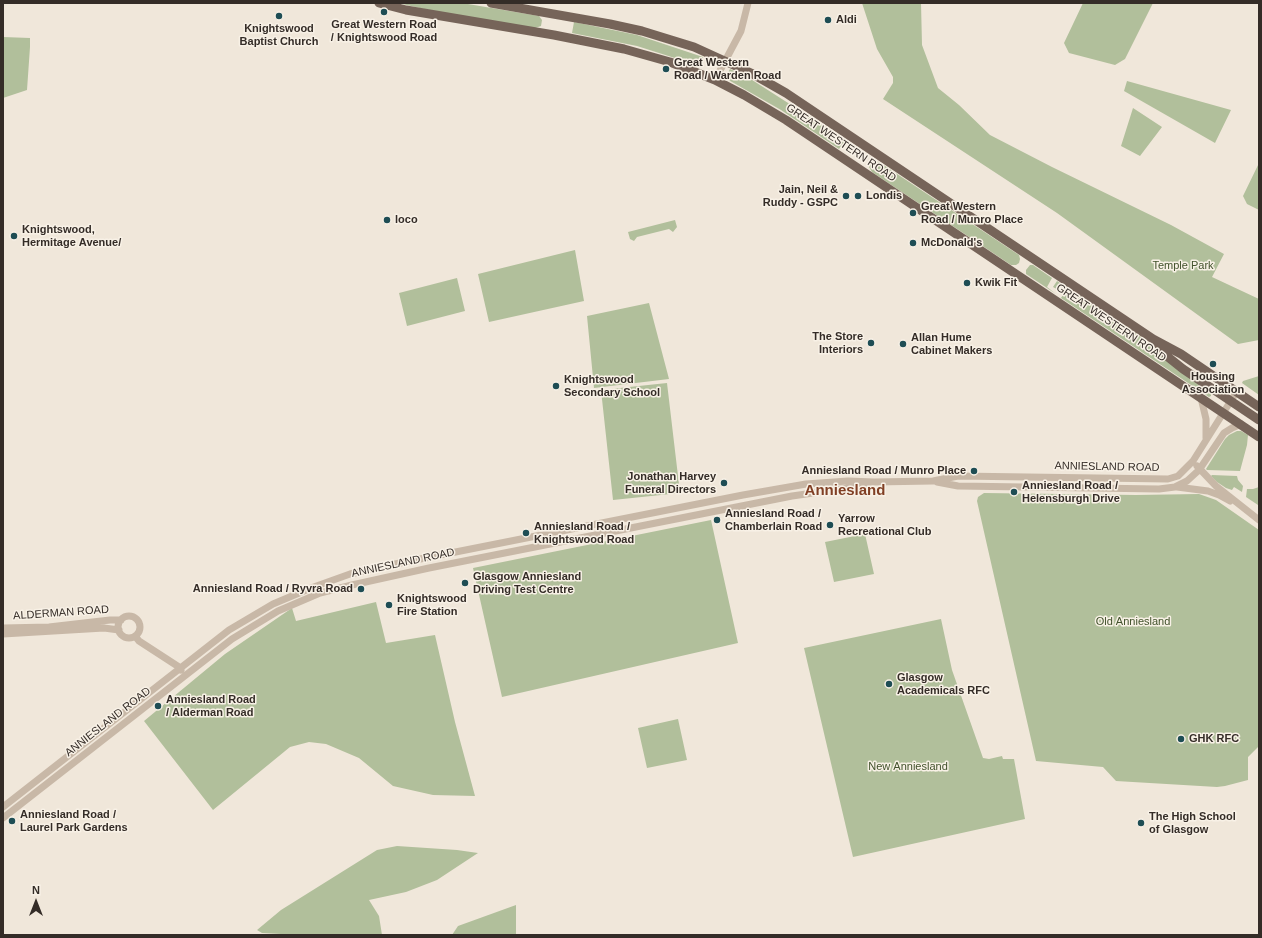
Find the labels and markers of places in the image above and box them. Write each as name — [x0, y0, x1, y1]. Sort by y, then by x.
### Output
marker: Great Western Road / Knightswood Road — [379, 7, 389, 17]
marker: Knightswood Baptist Church — [274, 11, 284, 21]
place label: Aldi — [836, 13, 857, 27]
marker: Aldi — [823, 15, 833, 25]
place label: Great Western Road / Knightswood Road — [331, 18, 437, 44]
place label: Knightswood Baptist Church — [240, 22, 318, 48]
place label: Great Western Road / Warden Road — [674, 56, 781, 82]
marker: Great Western Road / Warden Road — [661, 64, 671, 74]
place label: Jain, Neil & Ruddy - GSPC — [763, 183, 838, 209]
place label: Londis — [866, 189, 902, 203]
marker: Jain, Neil & Ruddy - GSPC — [841, 191, 851, 201]
marker: Londis — [853, 191, 863, 201]
place label: Great Western Road / Munro Place — [921, 200, 1023, 226]
marker: Great Western Road / Munro Place — [908, 208, 918, 218]
place label: loco — [395, 213, 418, 227]
marker: loco — [382, 215, 392, 225]
place label: Knightswood, Hermitage Avenue/ — [22, 223, 121, 249]
marker: Knightswood, Hermitage Avenue/ — [9, 231, 19, 241]
place label: McDonald's — [921, 236, 982, 250]
marker: McDonald's — [908, 238, 918, 248]
place label: Kwik Fit — [975, 276, 1017, 290]
marker: Kwik Fit — [962, 278, 972, 288]
place label: The Store Interiors — [812, 330, 863, 356]
place label: Allan Hume Cabinet Makers — [911, 331, 992, 357]
marker: The Store Interiors — [866, 338, 876, 348]
marker: Allan Hume Cabinet Makers — [898, 339, 908, 349]
marker: Housing Association — [1208, 359, 1218, 369]
place label: Housing Association — [1182, 370, 1244, 396]
place label: Knightswood Secondary School — [564, 373, 660, 399]
marker: Knightswood Secondary School — [551, 381, 561, 391]
place label: Anniesland Road / Munro Place — [802, 464, 966, 478]
marker: Anniesland Road / Munro Place — [969, 466, 979, 476]
place label: Jonathan Harvey Funeral Directors — [625, 470, 716, 496]
marker: Jonathan Harvey Funeral Directors — [719, 478, 729, 488]
place label: Anniesland Road / Helensburgh Drive — [1022, 479, 1120, 505]
marker: Anniesland Road / Helensburgh Drive — [1009, 487, 1019, 497]
place label: Anniesland Road / Chamberlain Road — [725, 507, 822, 533]
place label: Yarrow Recreational Club — [838, 512, 932, 538]
marker: Anniesland Road / Chamberlain Road — [712, 515, 722, 525]
place label: Anniesland Road / Knightswood Road — [534, 520, 634, 546]
marker: Yarrow Recreational Club — [825, 520, 835, 530]
marker: Anniesland Road / Knightswood Road — [521, 528, 531, 538]
place label: Glasgow Anniesland Driving Test Centre — [473, 570, 581, 596]
marker: Glasgow Anniesland Driving Test Centre — [460, 578, 470, 588]
place label: Anniesland Road / Ryvra Road — [193, 582, 353, 596]
marker: Anniesland Road / Ryvra Road — [356, 584, 366, 594]
place label: Knightswood Fire Station — [397, 592, 467, 618]
marker: Knightswood Fire Station — [384, 600, 394, 610]
place label: Glasgow Academicals RFC — [897, 671, 990, 697]
marker: Glasgow Academicals RFC — [884, 679, 894, 689]
place label: Anniesland Road / Alderman Road — [166, 693, 256, 719]
marker: Anniesland Road / Alderman Road — [153, 701, 163, 711]
place label: GHK RFC — [1189, 732, 1239, 746]
marker: GHK RFC — [1176, 734, 1186, 744]
place label: Anniesland Road / Laurel Park Gardens — [20, 808, 128, 834]
place label: The High School of Glasgow — [1149, 810, 1236, 836]
marker: Anniesland Road / Laurel Park Gardens — [7, 816, 17, 826]
marker: The High School of Glasgow — [1136, 818, 1146, 828]

